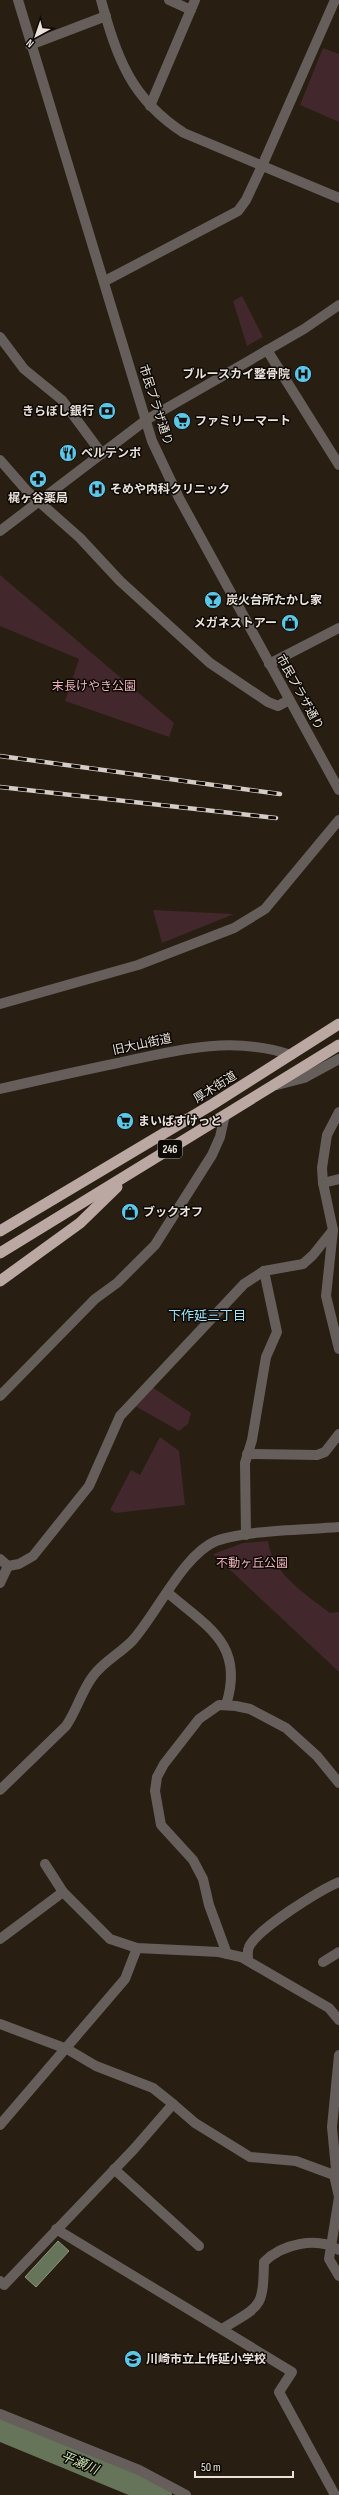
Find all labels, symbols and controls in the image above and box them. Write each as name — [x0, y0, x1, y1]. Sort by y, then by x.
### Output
north arrow — [16, 16, 56, 56]
text: N — [23, 36, 36, 50]
street label: 市民プラザ通り — [135, 363, 176, 447]
hospital icon: ブルースカイ整骨院 — [293, 364, 313, 384]
place label: ブルースカイ整骨院 — [183, 367, 290, 382]
bank icon: きらぼし銀行 — [97, 401, 117, 421]
place label: きらぼし銀行 — [22, 404, 94, 419]
supermarket icon: ファミリーマート — [172, 411, 192, 431]
place label: ファミリーマート — [195, 414, 291, 429]
restaurant icon: ベルテンポ — [58, 443, 78, 463]
place label: ベルテンポ — [81, 446, 141, 461]
pharmacy icon: 梶ヶ谷薬局 — [28, 469, 48, 489]
hospital icon: そめや内科クリニック — [87, 479, 107, 499]
place label: そめや内科クリニック — [110, 482, 230, 497]
place label: 梶ヶ谷薬局 — [8, 491, 68, 506]
bar icon: 炭火台所たかし家 — [203, 590, 223, 610]
place label: 炭火台所たかし家 — [226, 593, 322, 608]
shop icon: メガネストアー — [280, 613, 300, 633]
place label: メガネストアー — [194, 616, 277, 631]
street label: 市民プラザ通り — [273, 652, 326, 733]
park label: 末長けやき公園 — [52, 679, 136, 694]
street label: 旧大山街道 — [111, 1031, 173, 1058]
street label: 厚木街道 — [191, 1068, 240, 1107]
supermarket icon: まいばすけっと — [115, 1111, 135, 1131]
place label: まいばすけっと — [138, 1114, 222, 1129]
road number: 246 — [158, 1140, 182, 1158]
shop icon: ブックオフ — [120, 1202, 140, 1222]
place label: ブックオフ — [143, 1205, 203, 1220]
district label: 下作延三丁目 — [168, 1308, 246, 1324]
park label: 不動ヶ丘公園 — [216, 1556, 288, 1571]
school or university icon: 川崎市立上作延小学校 — [123, 2349, 143, 2369]
place label: 川崎市立上作延小学校 — [146, 2352, 266, 2367]
water label: 平瀬川 — [59, 2448, 103, 2479]
scale bar — [195, 2453, 293, 2479]
text: 50 m — [201, 2460, 221, 2475]

